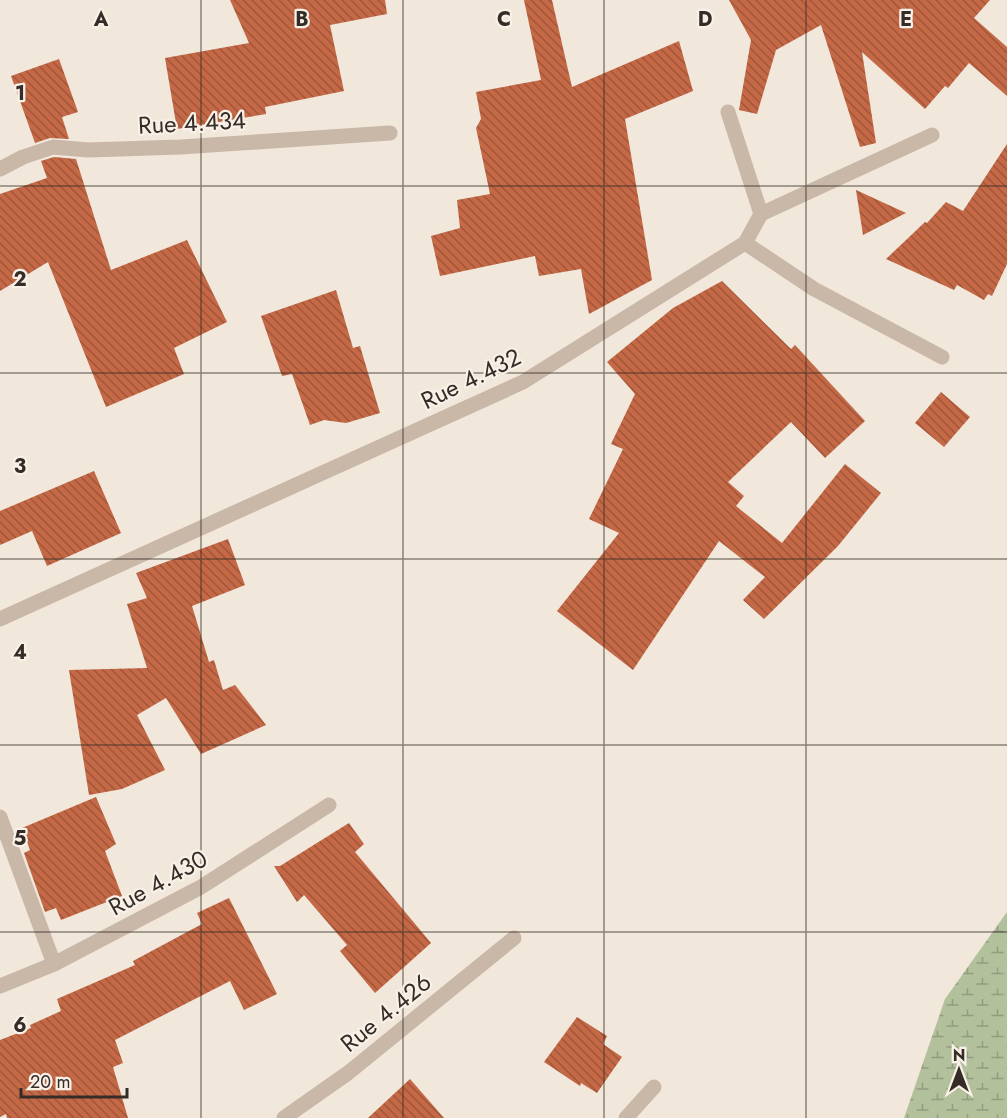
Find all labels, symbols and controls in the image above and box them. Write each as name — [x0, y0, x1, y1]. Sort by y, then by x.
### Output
text: A — [93, 5, 109, 34]
text: B — [295, 5, 309, 34]
text: C — [497, 5, 511, 34]
text: D — [698, 5, 712, 34]
text: E — [900, 5, 912, 34]
text: 1 — [15, 79, 25, 108]
street label: Rue 4.434 — [137, 102, 247, 143]
text: 2 — [13, 265, 27, 294]
street label: Rue 4.432 — [415, 339, 527, 418]
text: 3 — [14, 452, 26, 481]
text: 4 — [13, 638, 27, 667]
text: 5 — [14, 824, 27, 853]
street label: Rue 4.430 — [102, 841, 214, 924]
street label: Rue 4.426 — [333, 965, 439, 1060]
text: 6 — [13, 1011, 27, 1040]
north arrow — [929, 1040, 989, 1100]
text: N — [953, 1044, 965, 1067]
scale bar — [21, 1061, 128, 1099]
text: 20 m — [30, 1069, 70, 1095]

